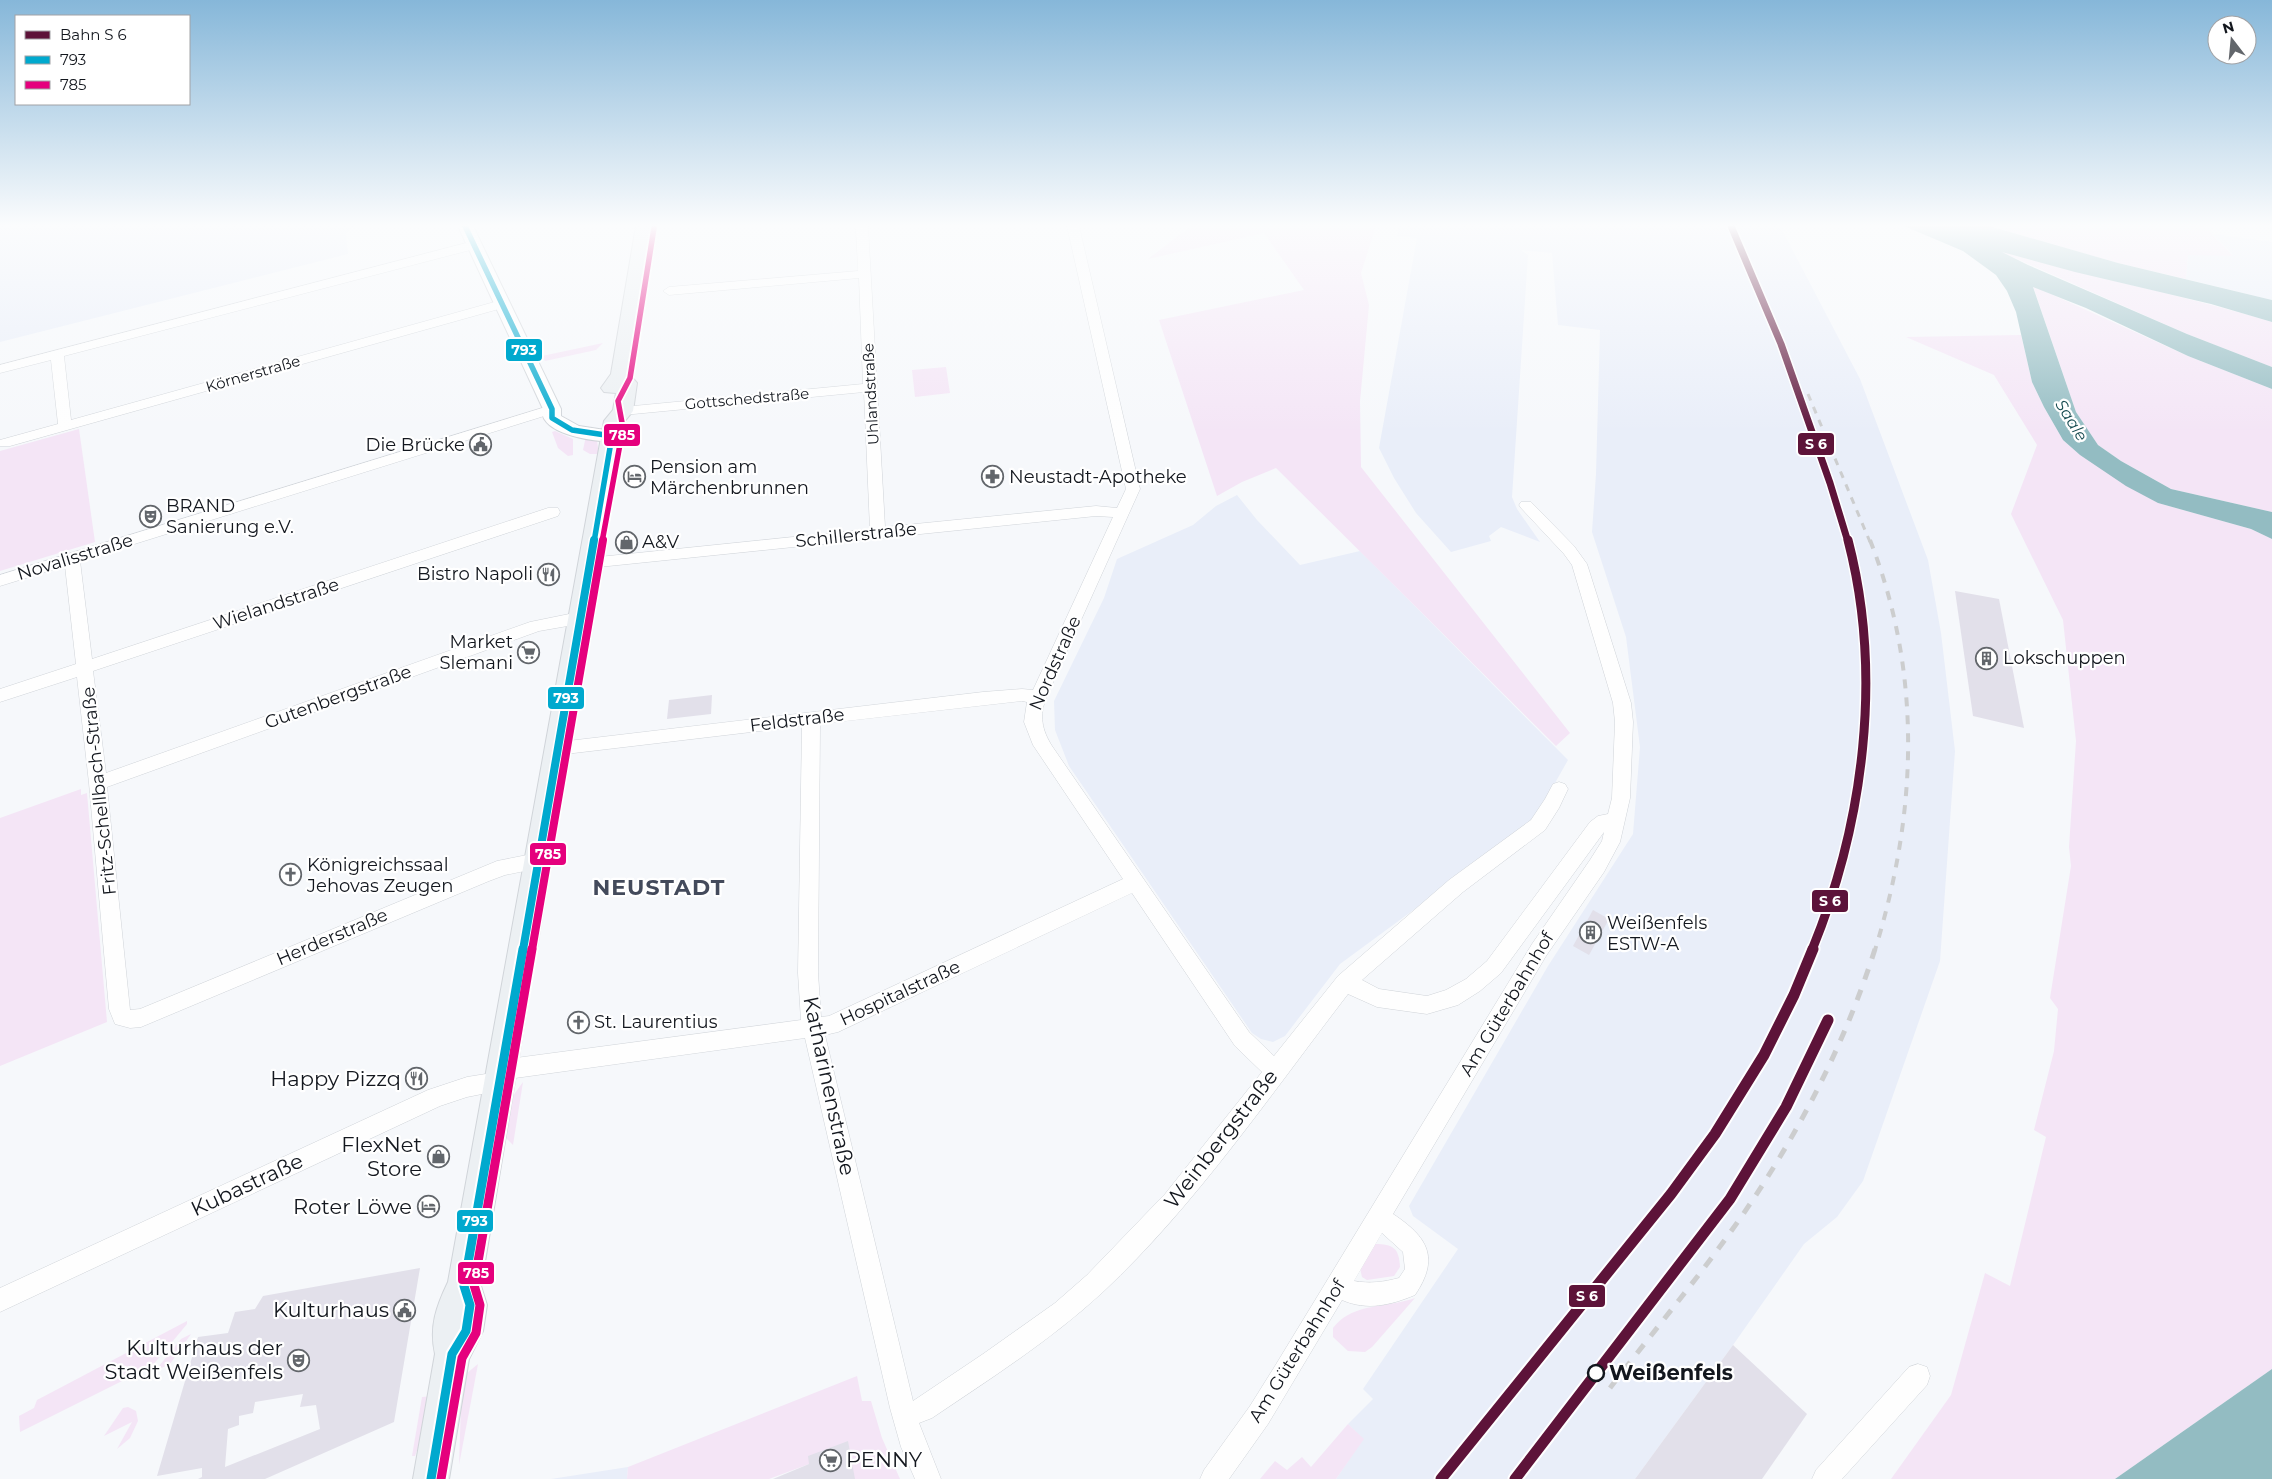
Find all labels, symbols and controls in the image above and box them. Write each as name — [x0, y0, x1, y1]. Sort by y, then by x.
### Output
legend — [15, 15, 190, 105]
north arrow — [2207, 15, 2257, 65]
text: N — [2220, 17, 2236, 38]
text: Bahn S 6 — [60, 25, 127, 44]
text: 793 — [60, 50, 86, 69]
text: 785 — [60, 75, 87, 94]
line badge: 793 — [505, 338, 543, 362]
text: 793 — [511, 341, 537, 359]
street label: Uhlandstraße — [858, 343, 883, 445]
street label: Körnerstraße — [203, 351, 302, 396]
street label: Gottschedstraße — [684, 384, 810, 413]
water label: Saale — [2051, 396, 2092, 445]
line badge: 785 — [603, 423, 641, 447]
text: 785 — [609, 426, 635, 444]
line badge: S 6 — [1797, 432, 1835, 456]
public building icon: Die Brücke — [469, 433, 493, 457]
place label: Die Brücke — [366, 434, 465, 456]
text: S 6 — [1805, 435, 1827, 453]
place label: Pension am Märchenbrunnen — [650, 456, 809, 499]
hotel icon: Pension am Märchenbrunnen — [622, 465, 646, 489]
pharmacy icon: Neustadt-Apotheke — [981, 465, 1005, 489]
place label: Neustadt-Apotheke — [1009, 466, 1187, 488]
place label: BRAND Sanierung e.V. — [166, 495, 294, 538]
theatre icon: BRAND Sanierung e.V. — [138, 504, 162, 528]
street label: Schillerstraße — [794, 518, 918, 552]
street label: Novalisstraße — [14, 529, 136, 585]
shop icon: A&V — [614, 530, 638, 554]
place label: A&V — [642, 531, 680, 553]
restaurant icon: Bistro Napoli — [537, 562, 561, 586]
place label: Bistro Napoli — [417, 563, 533, 585]
street label: Wielandstraße — [210, 573, 342, 635]
street label: Nordstraße — [1024, 612, 1086, 714]
place label: Market Slemani — [439, 631, 513, 674]
supermarket icon: Market Slemani — [517, 640, 541, 664]
building icon: Lokschuppen — [1975, 646, 1999, 670]
place label: Lokschuppen — [2003, 647, 2126, 669]
street label: Gutenbergstraße — [262, 660, 414, 734]
street label: Fritz-Schellbach-Straße — [77, 686, 121, 896]
line badge: 793 — [547, 686, 585, 710]
text: 793 — [553, 689, 579, 707]
street label: Feldstraße — [748, 703, 846, 737]
line badge: 785 — [529, 842, 567, 866]
text: 785 — [535, 845, 561, 863]
place label: Königreichssaal Jehovas Zeugen — [306, 854, 453, 897]
church icon: Königreichssaal Jehovas Zeugen — [279, 863, 303, 887]
district label: NEUSTADT — [593, 874, 725, 901]
line badge: S 6 — [1811, 889, 1849, 913]
text: S 6 — [1819, 892, 1841, 910]
street label: Herderstraße — [273, 904, 391, 970]
place label: Weißenfels ESTW-A — [1607, 912, 1707, 955]
building icon: Weißenfels ESTW-A — [1579, 921, 1603, 945]
street label: Am Güterbahnhof — [1455, 927, 1559, 1080]
street label: Hospitalstraße — [836, 955, 964, 1030]
street label: Katharinenstraße — [798, 994, 861, 1178]
church icon: St. Laurentius — [566, 1010, 590, 1034]
place label: St. Laurentius — [594, 1011, 718, 1033]
street label: Weinbergstraße — [1159, 1064, 1283, 1213]
place label: Happy Pizzq — [270, 1066, 401, 1091]
restaurant icon: Happy Pizzq — [405, 1067, 429, 1091]
place label: FlexNet Store — [341, 1132, 422, 1181]
shop icon: FlexNet Store — [426, 1145, 450, 1169]
street label: Kubastraße — [187, 1148, 307, 1221]
place label: Roter Löwe — [293, 1194, 412, 1219]
hotel icon: Roter Löwe — [416, 1195, 440, 1219]
line badge: 793 — [456, 1209, 494, 1233]
text: 793 — [462, 1212, 488, 1230]
line badge: 785 — [457, 1261, 495, 1285]
text: 785 — [463, 1264, 489, 1282]
street label: Am Güterbahnhof — [1244, 1275, 1350, 1427]
line badge: S 6 — [1568, 1284, 1606, 1308]
text: S 6 — [1576, 1287, 1598, 1305]
place label: Kulturhaus — [273, 1297, 389, 1322]
public building icon: Kulturhaus — [393, 1298, 417, 1322]
place label: Kulturhaus der Stadt Weißenfels — [105, 1335, 283, 1384]
theatre icon: Kulturhaus der Stadt Weißenfels — [287, 1348, 311, 1372]
place label: Weißenfels — [1609, 1360, 1733, 1385]
marker: Weißenfels — [1587, 1364, 1605, 1382]
place label: PENNY — [846, 1447, 923, 1472]
supermarket icon: PENNY — [818, 1448, 842, 1472]

